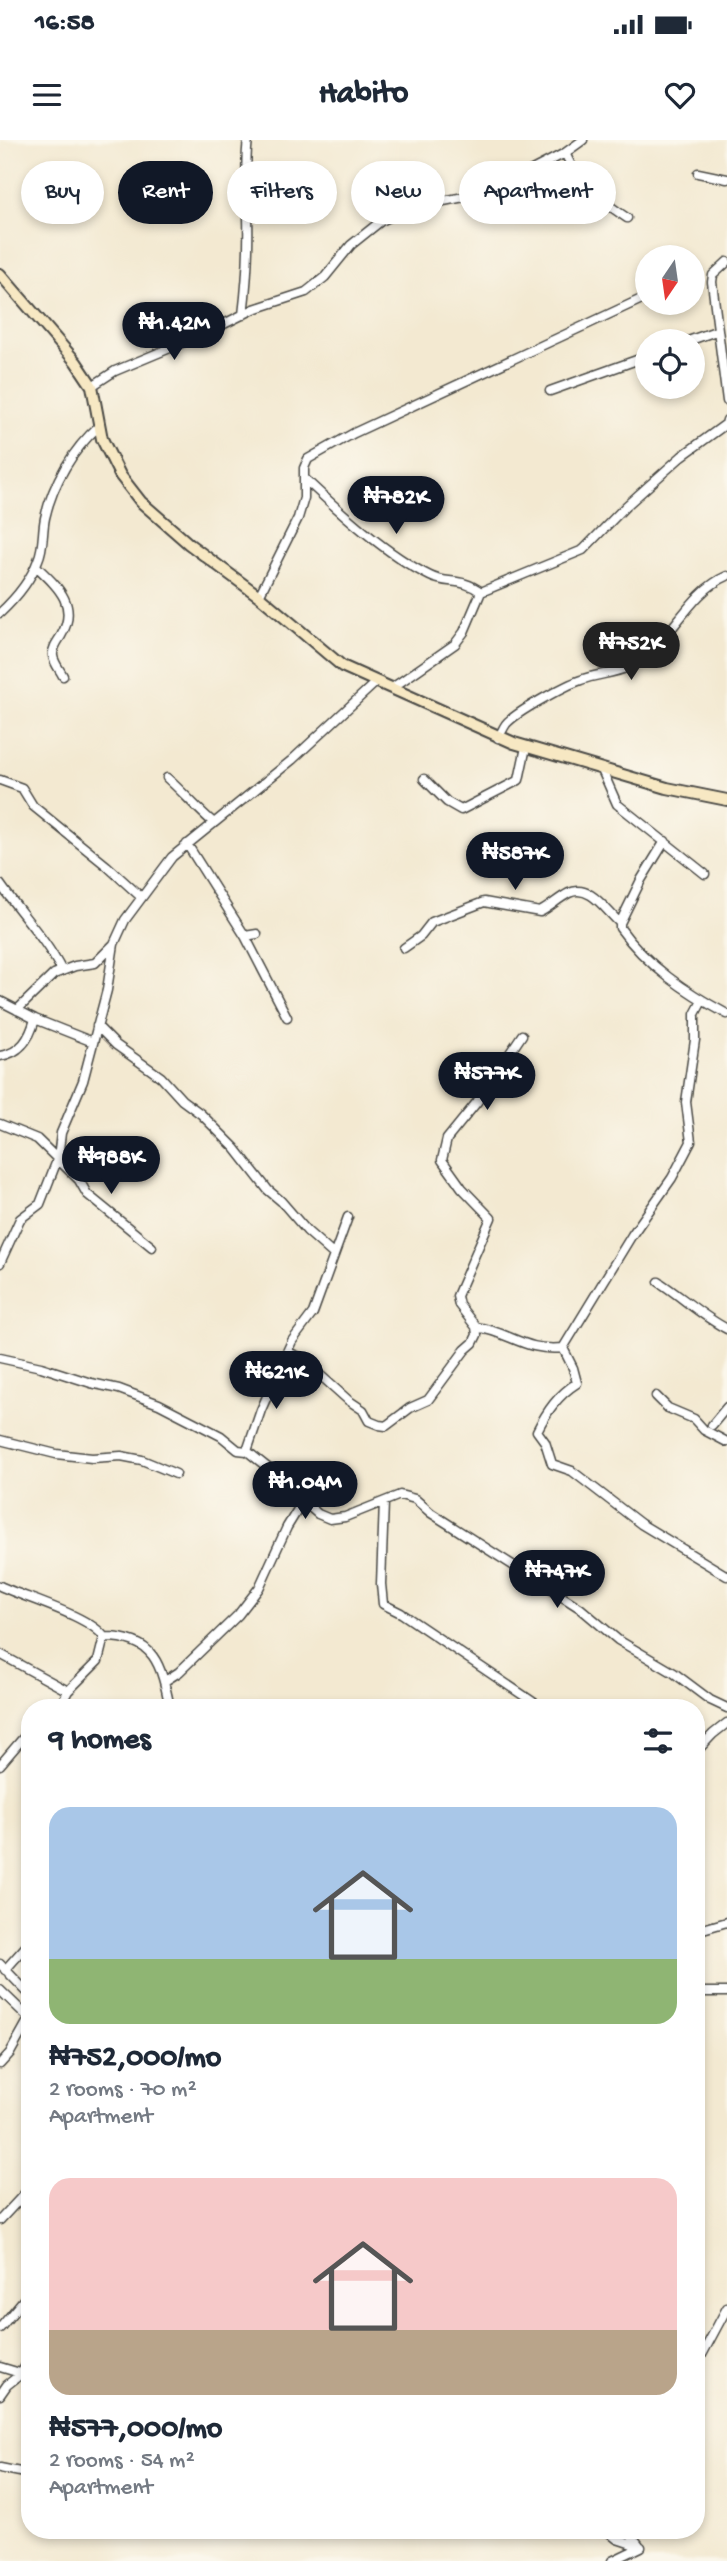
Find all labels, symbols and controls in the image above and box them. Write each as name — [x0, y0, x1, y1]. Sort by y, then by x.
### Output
text: 16:58 — [35, 9, 95, 40]
icon: menu — [28, 76, 66, 114]
text: Habito — [319, 76, 408, 114]
icon: heart — [661, 76, 699, 114]
chip: Buy — [21, 161, 104, 224]
chip: Rent — [118, 161, 213, 224]
chip: Filters — [227, 161, 337, 224]
chip: New — [351, 161, 445, 224]
chip: Apartment — [459, 161, 616, 224]
north arrow — [635, 245, 705, 315]
map controls — [635, 245, 705, 399]
pin: ₦1.42M — [117, 302, 231, 362]
text: ₦1.42M — [138, 311, 210, 338]
button: locate — [635, 329, 705, 399]
pin: ₦782K — [347, 476, 445, 536]
text: ₦782K — [363, 485, 429, 512]
pin: ₦752K — [582, 622, 680, 682]
text: ₦752K — [599, 631, 663, 658]
pin: ₦587K — [466, 832, 564, 892]
text: ₦587K — [482, 841, 548, 868]
pin: ₦577K — [438, 1052, 536, 1112]
text: ₦577K — [454, 1061, 520, 1088]
pin: ₦988K — [62, 1136, 160, 1196]
text: ₦988K — [78, 1145, 144, 1172]
pin: ₦621K — [227, 1352, 325, 1411]
text: ₦621K — [245, 1360, 307, 1387]
pin: ₦1.04M — [248, 1462, 362, 1521]
text: ₦1.04M — [268, 1470, 342, 1497]
pin: ₦747K — [508, 1550, 606, 1610]
text: ₦747K — [525, 1559, 589, 1586]
icon: filters — [639, 1722, 677, 1760]
text: 9 homes — [49, 1724, 151, 1759]
icon: home — [300, 1852, 426, 1978]
text: ₦752,000/mo — [49, 2042, 221, 2077]
text: 2 rooms · 70 m² — [49, 2077, 197, 2104]
text: Apartment — [49, 2104, 153, 2131]
icon: home — [300, 2223, 426, 2349]
text: ₦577,000/mo — [49, 2413, 222, 2448]
text: 2 rooms · 54 m² — [49, 2448, 195, 2475]
text: Apartment — [49, 2475, 153, 2502]

